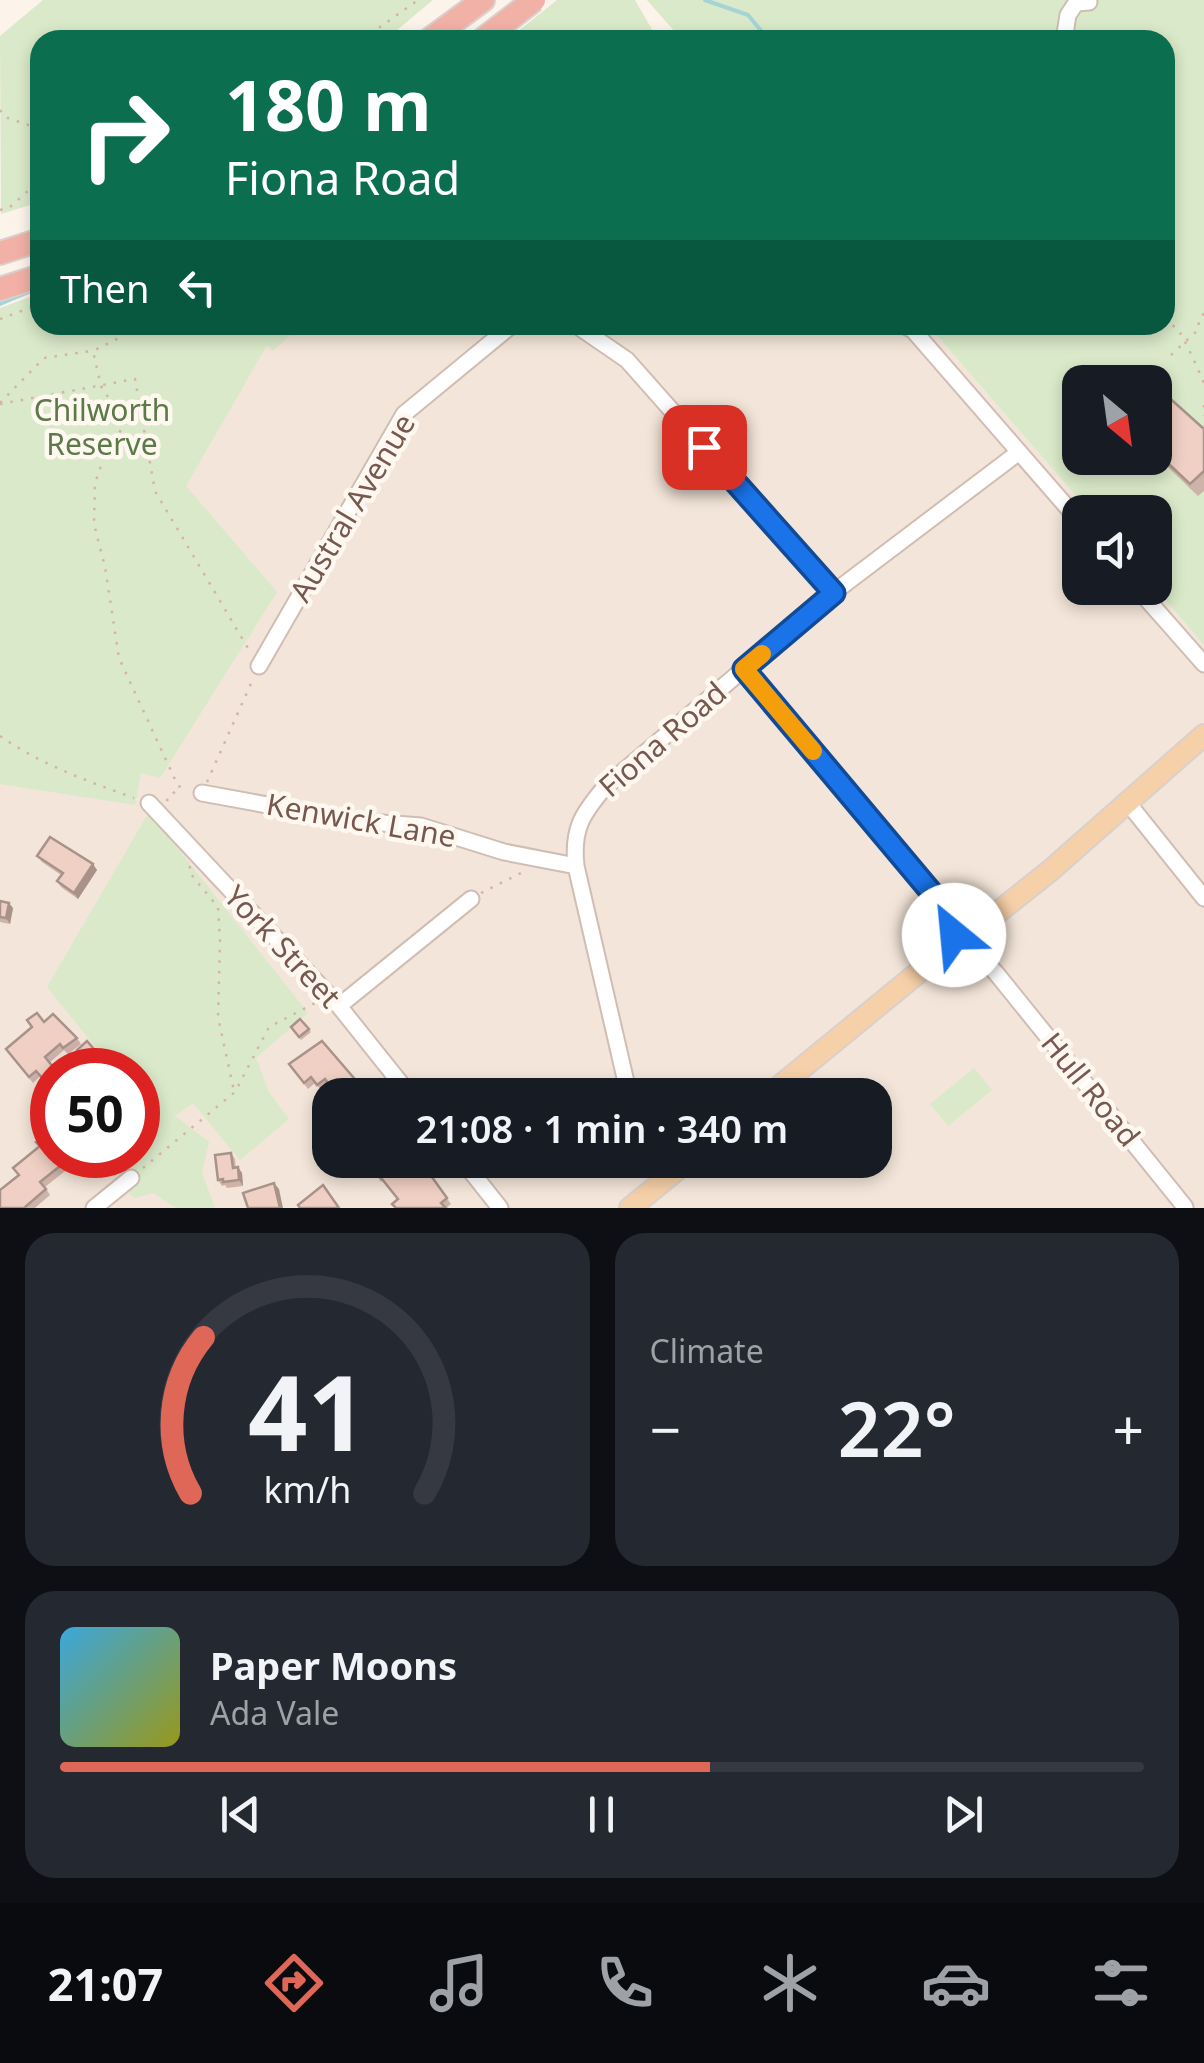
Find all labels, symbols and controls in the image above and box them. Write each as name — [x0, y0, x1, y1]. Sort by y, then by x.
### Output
text: 180 m — [225, 56, 432, 152]
icon: right — [60, 70, 190, 200]
text: Fiona Road — [225, 147, 460, 208]
icon: left — [170, 260, 225, 315]
text: Then — [60, 262, 150, 314]
north arrow — [1062, 365, 1172, 475]
map controls — [1062, 365, 1172, 605]
park label: Chilworth Reserve — [34, 389, 170, 464]
pin — [662, 405, 747, 490]
street label: Austral Avenue — [279, 406, 424, 609]
icon: arrive — [677, 420, 732, 475]
button: sound — [1062, 495, 1172, 605]
street label: Fiona Road — [589, 672, 735, 806]
street label: Kenwick Lane — [263, 783, 459, 856]
street label: York Street — [216, 876, 351, 1016]
position arrow — [902, 883, 1006, 987]
street label: Hull Road — [1032, 1023, 1150, 1155]
speed limit sign: 50 — [30, 1048, 160, 1178]
text: 21:08 · 1 min · 340 m — [416, 1102, 788, 1154]
text: Climate — [650, 1329, 764, 1372]
text: 41 — [248, 1340, 367, 1481]
text: 22° — [838, 1377, 956, 1479]
text: − — [650, 1391, 681, 1466]
text: + — [1113, 1391, 1144, 1466]
text: km/h — [263, 1465, 351, 1513]
text: Paper Moons — [210, 1639, 457, 1691]
text: Ada Vale — [210, 1691, 339, 1734]
icon: previous — [213, 1787, 268, 1842]
icon: pause — [574, 1787, 629, 1842]
icon: next — [936, 1787, 991, 1842]
icon: directions — [259, 1948, 329, 2018]
icon: music — [424, 1948, 494, 2018]
icon: phone — [590, 1948, 660, 2018]
icon: climate — [755, 1948, 825, 2018]
icon: car — [921, 1948, 991, 2018]
icon: filters — [1086, 1948, 1156, 2018]
text: 21:07 — [48, 1953, 163, 2014]

